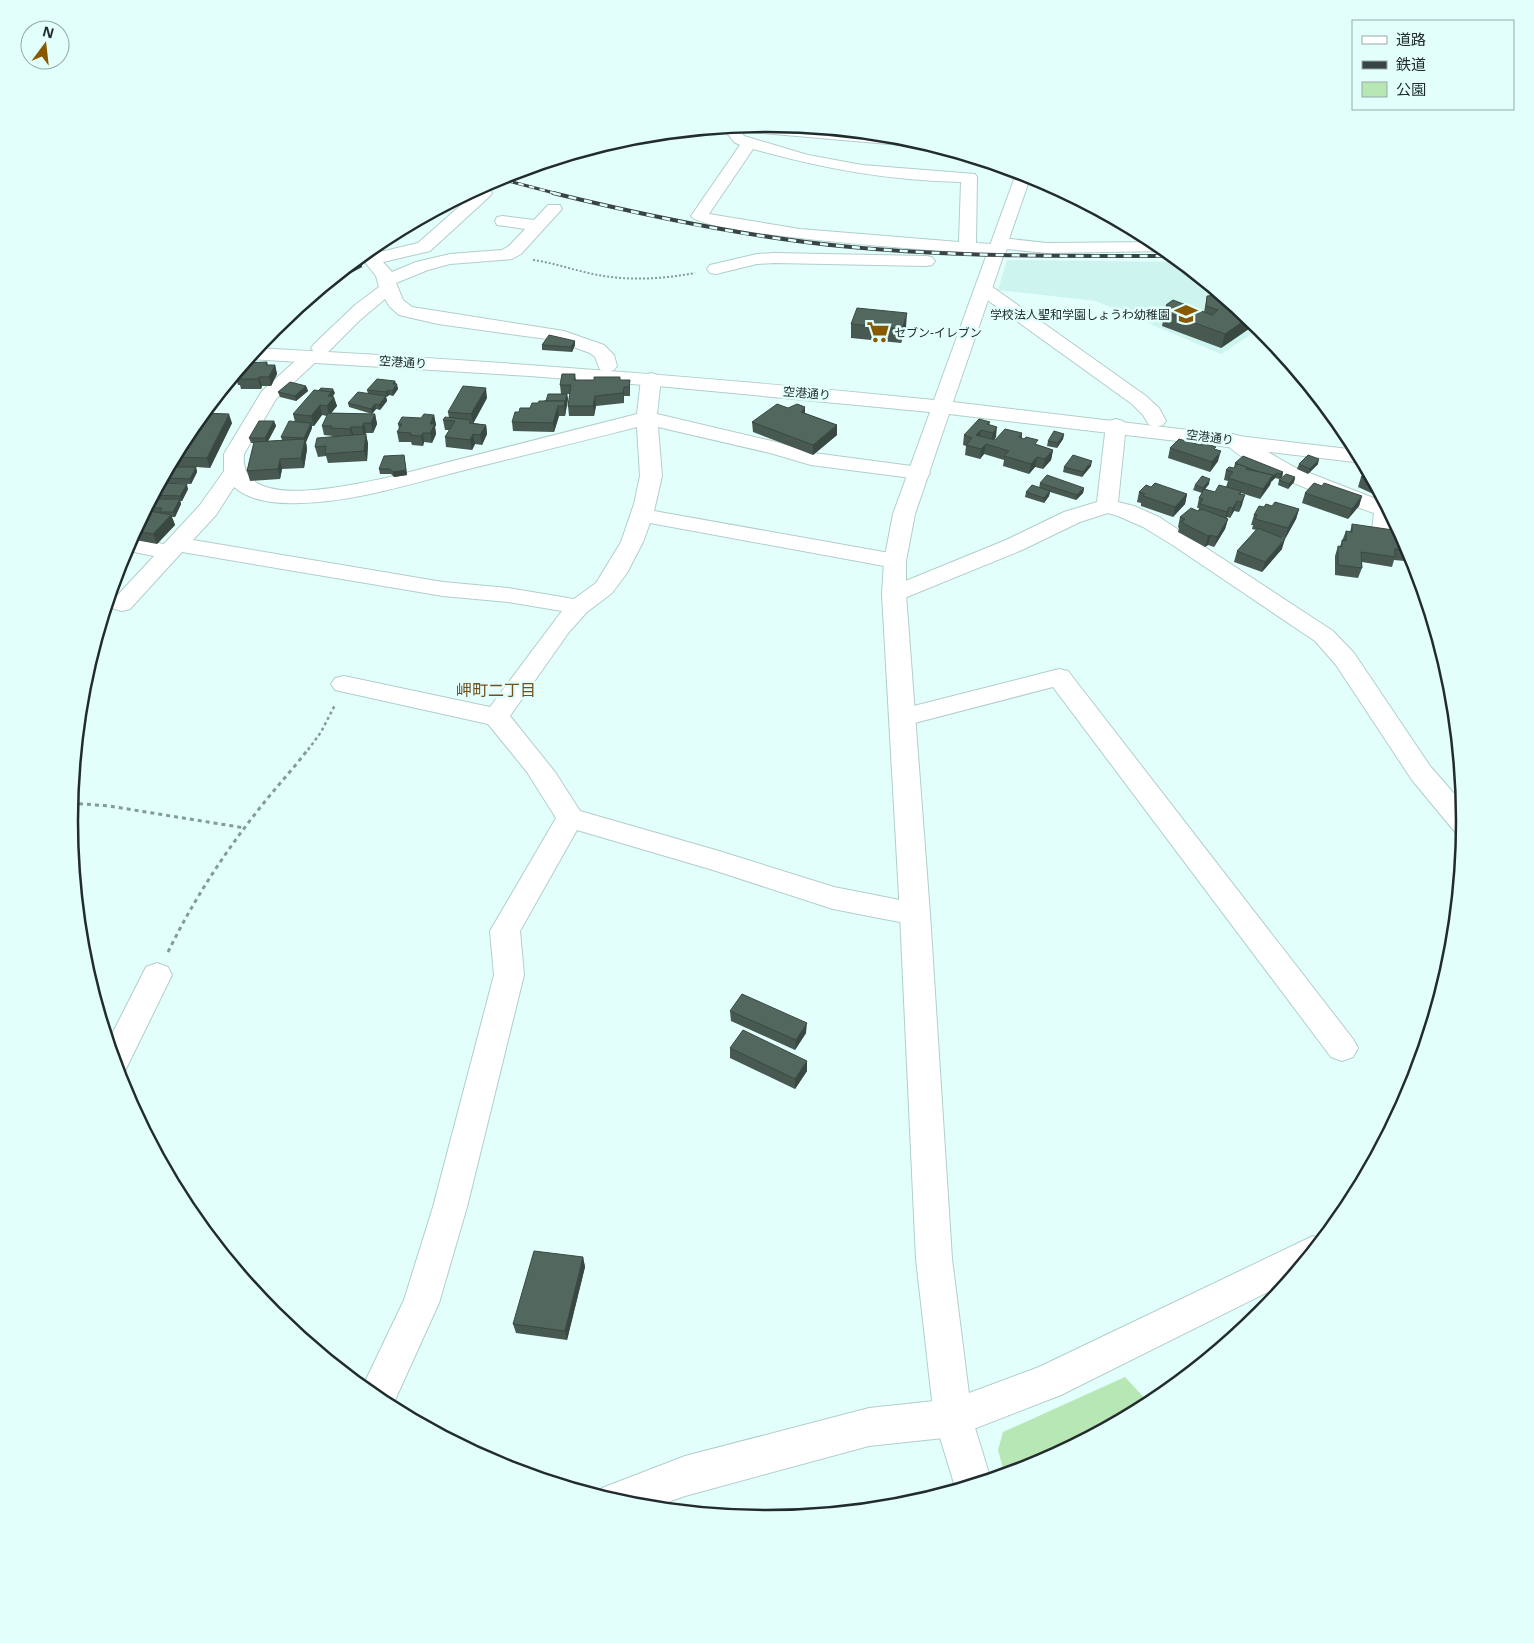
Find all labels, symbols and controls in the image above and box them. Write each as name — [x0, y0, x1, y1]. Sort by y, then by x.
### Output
north arrow — [20, 20, 70, 70]
legend — [1352, 20, 1514, 110]
text: N — [41, 21, 56, 43]
text: 道路 — [1396, 29, 1426, 49]
text: 鉄道 — [1396, 54, 1426, 74]
text: 公園 — [1396, 79, 1426, 99]
school or university icon: 学校法人聖和学園しょうわ幼稚園 — [1173, 301, 1199, 327]
place label: 学校法人聖和学園しょうわ幼稚園 — [990, 306, 1170, 323]
supermarket icon: セブン-イレブン — [865, 319, 891, 345]
place label: セブン-イレブン — [894, 324, 982, 341]
street label: 空港通り — [378, 352, 428, 372]
street label: 空港通り — [782, 382, 832, 404]
street label: 空港通り — [1185, 426, 1235, 448]
district label: 岬町二丁目 — [456, 679, 536, 701]

